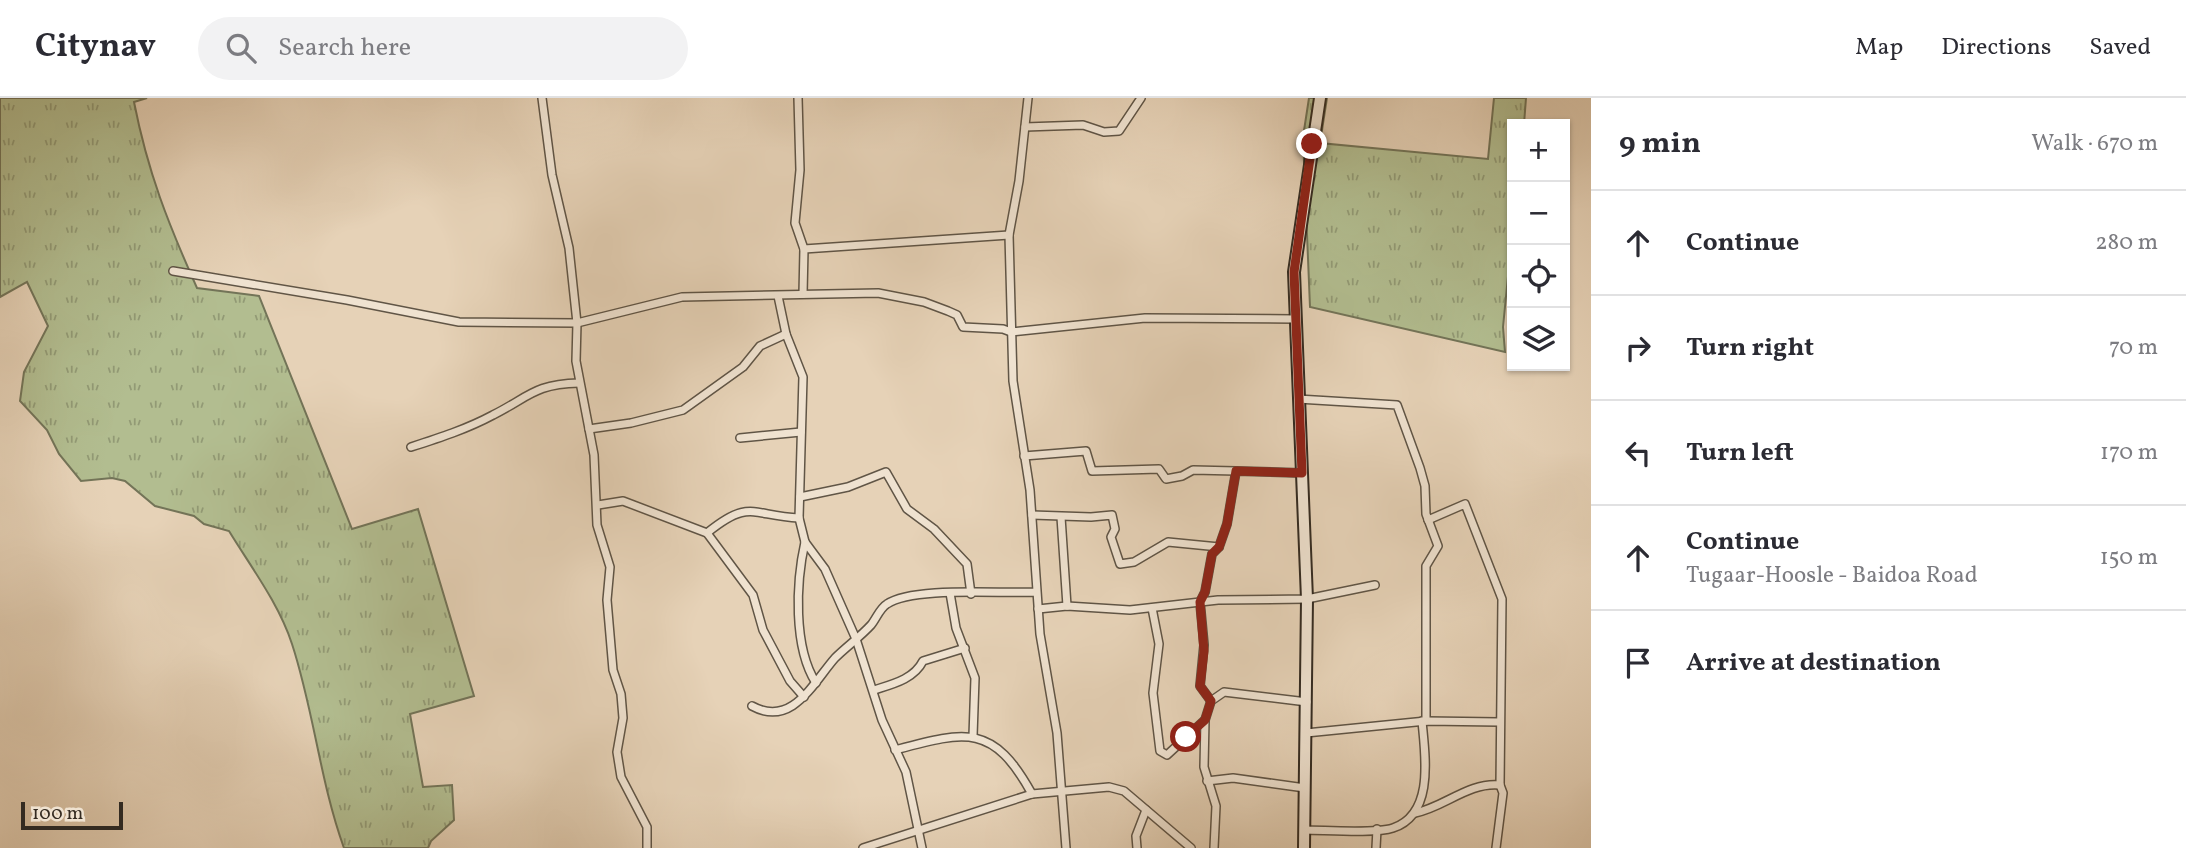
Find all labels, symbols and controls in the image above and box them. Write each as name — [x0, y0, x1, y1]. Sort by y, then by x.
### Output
search box — [198, 17, 688, 80]
text: Citynav — [35, 25, 156, 71]
icon: search — [222, 29, 260, 67]
text: Search here — [278, 30, 411, 66]
text: Map — [1855, 31, 1903, 65]
text: Directions — [1941, 31, 2051, 65]
text: Saved — [2089, 31, 2151, 65]
map controls — [1507, 119, 1570, 371]
button: + — [1507, 119, 1570, 182]
text: 9 min — [1619, 123, 1701, 165]
route end — [1296, 128, 1327, 159]
text: Walk · 670 m — [2031, 128, 2158, 160]
button: − — [1507, 182, 1570, 245]
icon: ahead — [1619, 224, 1657, 262]
text: Continue — [1686, 225, 1799, 261]
text: 280 m — [2095, 227, 2158, 259]
button: locate — [1507, 245, 1570, 308]
button: layers — [1507, 308, 1570, 371]
icon: right — [1619, 329, 1657, 367]
text: Turn right — [1686, 330, 1814, 366]
text: 70 m — [2109, 332, 2158, 364]
icon: left — [1619, 434, 1657, 472]
text: Turn left — [1686, 435, 1794, 471]
text: 170 m — [2100, 437, 2158, 469]
text: Continue — [1686, 524, 1799, 560]
icon: ahead — [1619, 539, 1657, 577]
text: 150 m — [2100, 542, 2158, 574]
text: Tugaar-Hoosle - Baidoa Road — [1686, 560, 1978, 592]
icon: arrive — [1619, 644, 1657, 682]
text: Arrive at destination — [1686, 645, 1941, 681]
route start — [1170, 721, 1201, 752]
scale bar — [21, 799, 122, 831]
text: 100 m — [32, 801, 83, 827]

